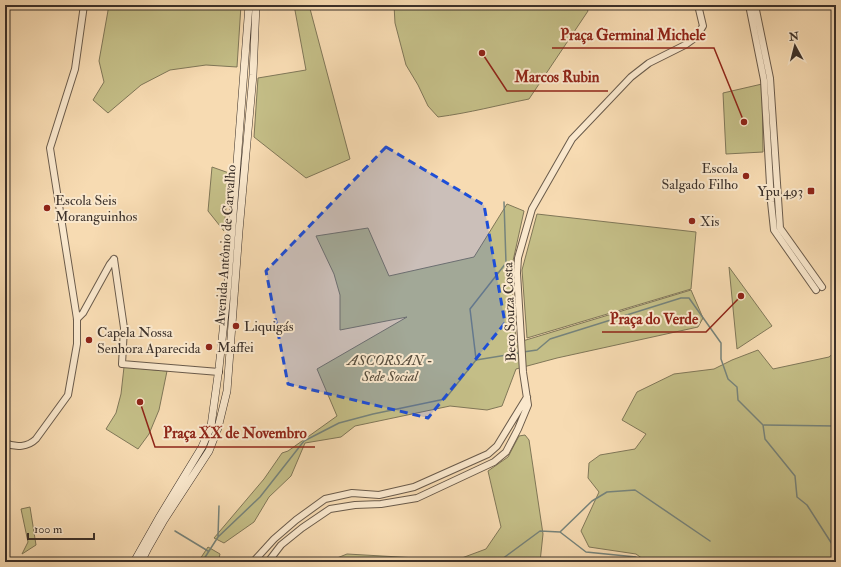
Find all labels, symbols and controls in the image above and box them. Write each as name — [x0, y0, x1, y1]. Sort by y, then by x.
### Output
callout: Praça Germinal Michele — [552, 21, 714, 48]
text: Praça Germinal Michele — [560, 26, 706, 45]
north arrow — [775, 26, 815, 66]
text: N — [787, 29, 801, 44]
callout: Marcos Rubin — [507, 64, 608, 91]
text: Marcos Rubin — [514, 68, 600, 87]
place label: Escola Salgado Filho — [662, 160, 738, 193]
street label: Avenida Antônio de Carvalho — [211, 164, 240, 327]
marker: Escola Salgado Filho — [741, 171, 751, 181]
place label: Ypu 493 — [757, 183, 803, 201]
marker: Ypu 493 — [806, 186, 816, 196]
place label: Escola Seis Moranguinhos — [55, 192, 137, 225]
marker: Escola Seis Moranguinhos — [42, 203, 52, 213]
place label: Xis — [700, 213, 720, 230]
marker: Xis — [687, 216, 697, 226]
street label: Beco Souza Costa — [499, 262, 520, 362]
callout: Praça do Verde — [602, 305, 706, 332]
text: Praça do Verde — [610, 310, 699, 329]
place label: Liquigás — [244, 318, 294, 335]
marker: Liquigás — [231, 321, 241, 331]
place label: Capela Nossa Senhora Aparecida — [97, 324, 201, 358]
marker: Capela Nossa Senhora Aparecida — [84, 335, 94, 345]
place label: Maffei — [217, 339, 254, 356]
marker: Maffei — [204, 342, 214, 352]
park label: ASCORSAN - Sede Social — [345, 352, 433, 385]
callout: Praça XX de Novembro — [155, 420, 315, 447]
text: Praça XX de Novembro — [163, 424, 308, 443]
scale bar — [28, 515, 94, 541]
text: 100 m — [34, 522, 63, 537]

